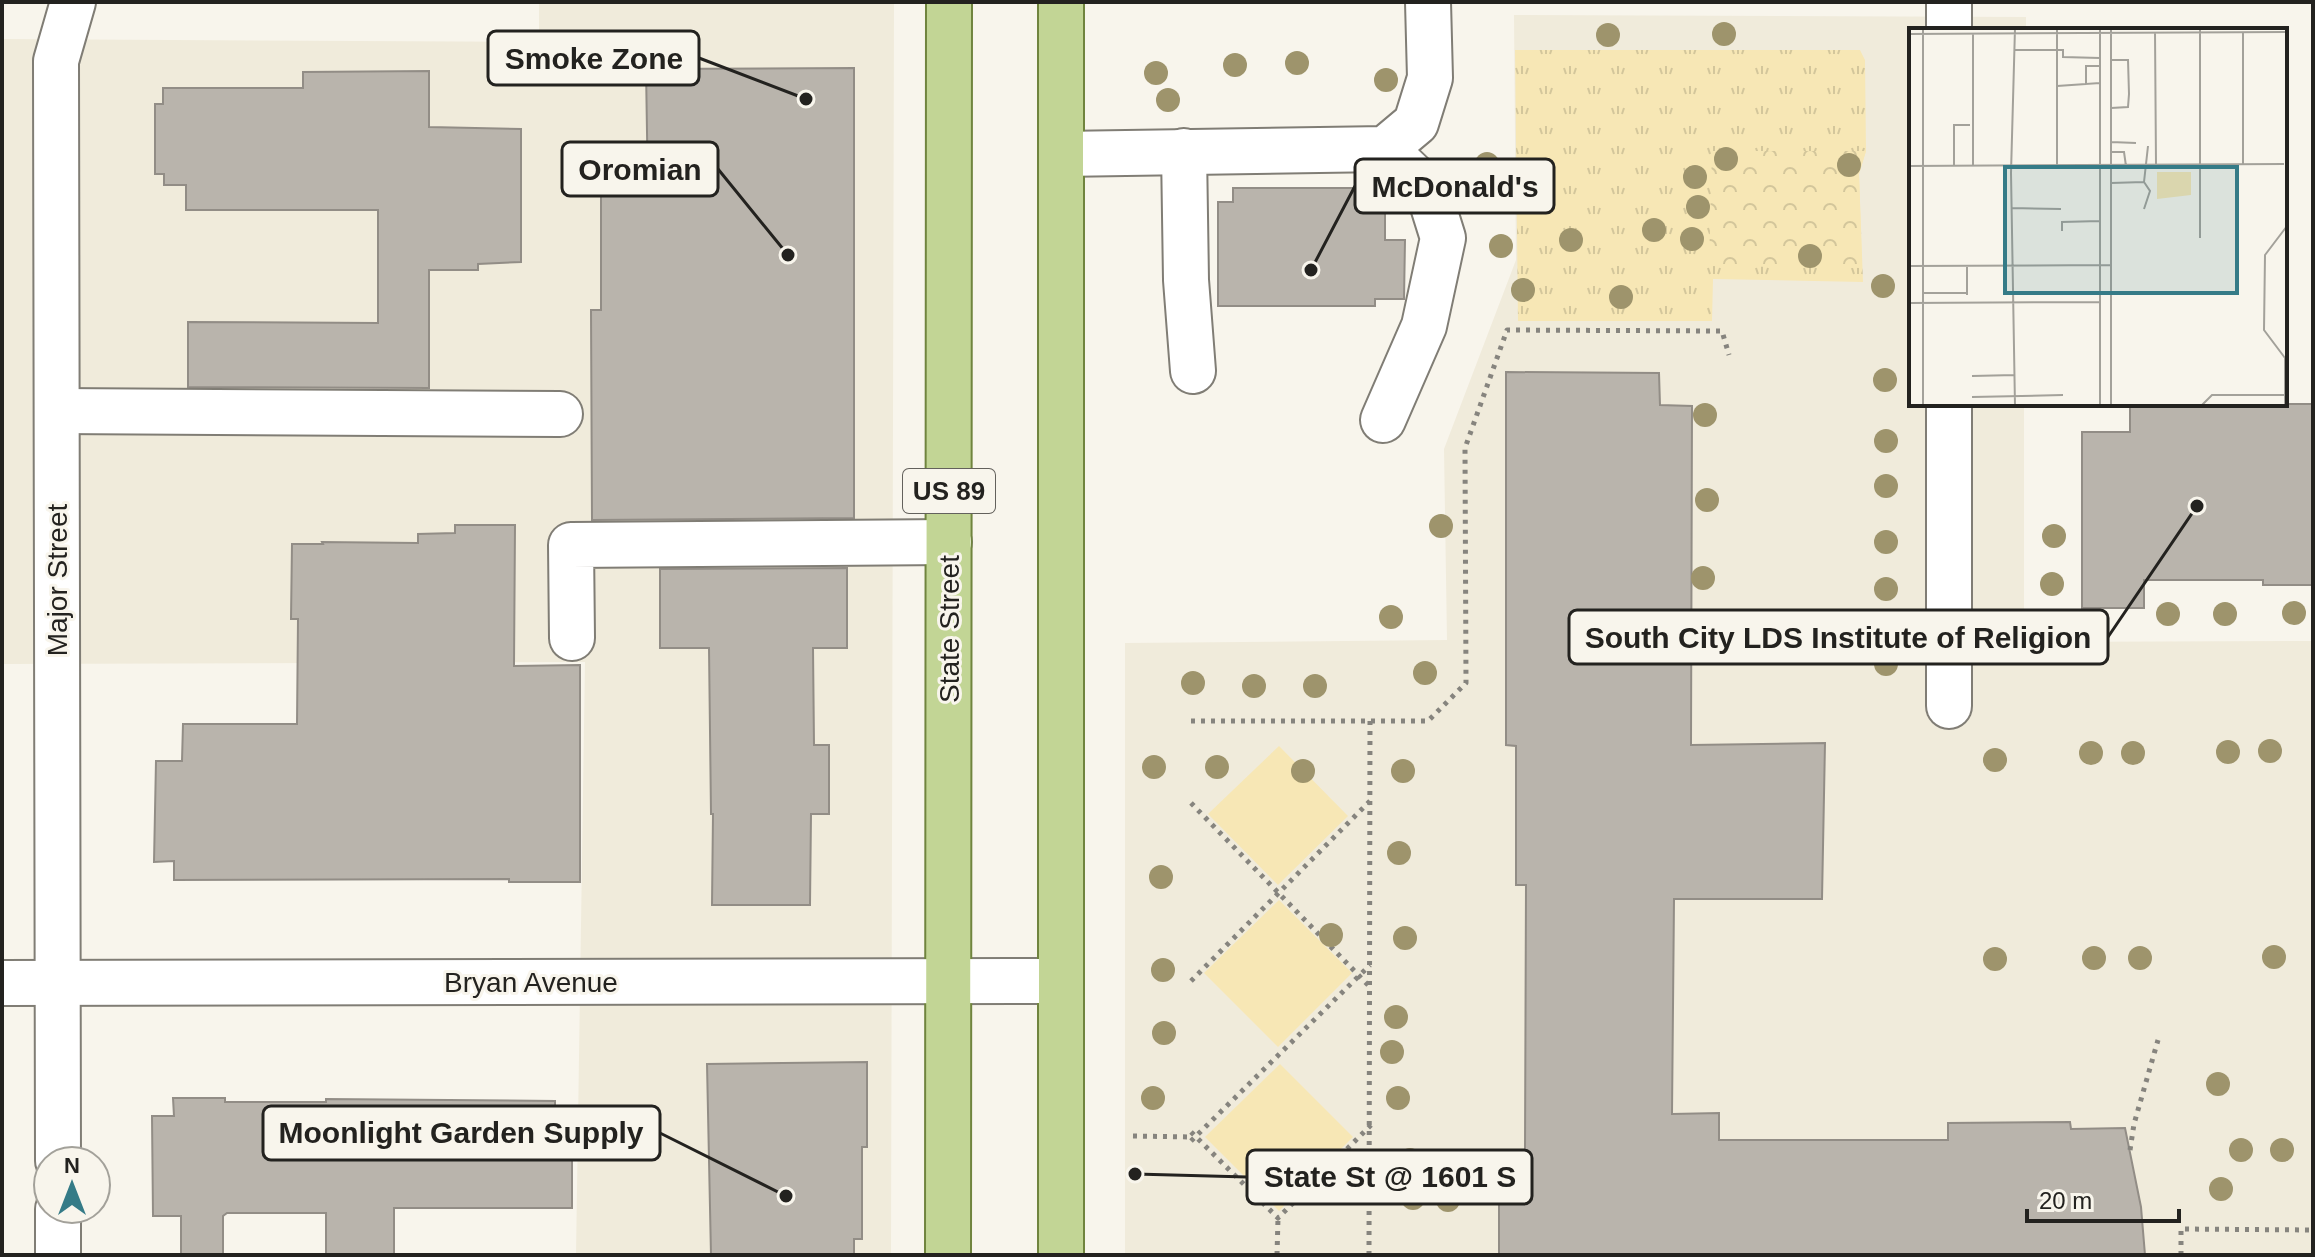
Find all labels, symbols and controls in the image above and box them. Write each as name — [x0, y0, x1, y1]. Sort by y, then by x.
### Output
inset map — [1909, 28, 2287, 406]
callout: Smoke Zone — [488, 31, 699, 85]
text: Smoke Zone — [505, 42, 683, 75]
callout: Oromian — [562, 142, 718, 196]
text: Oromian — [578, 153, 702, 186]
callout: McDonald's — [1355, 159, 1554, 213]
text: McDonald's — [1371, 170, 1539, 203]
road number: US 89 — [903, 469, 995, 513]
street label: Major Street — [42, 504, 73, 656]
street label: State Street — [934, 555, 965, 703]
callout: South City LDS Institute of Religion — [1569, 610, 2108, 664]
text: South City LDS Institute of Religion — [1585, 621, 2091, 654]
street label: Bryan Avenue — [444, 967, 618, 998]
callout: Moonlight Garden Supply — [263, 1106, 660, 1160]
text: Moonlight Garden Supply — [279, 1116, 644, 1149]
north arrow — [32, 1145, 112, 1225]
callout: State St @ 1601 S — [1247, 1150, 1532, 1204]
text: N — [64, 1153, 80, 1178]
text: State St @ 1601 S — [1264, 1160, 1516, 1193]
scale bar — [2027, 1173, 2179, 1223]
text: 20 m — [2039, 1187, 2092, 1214]

